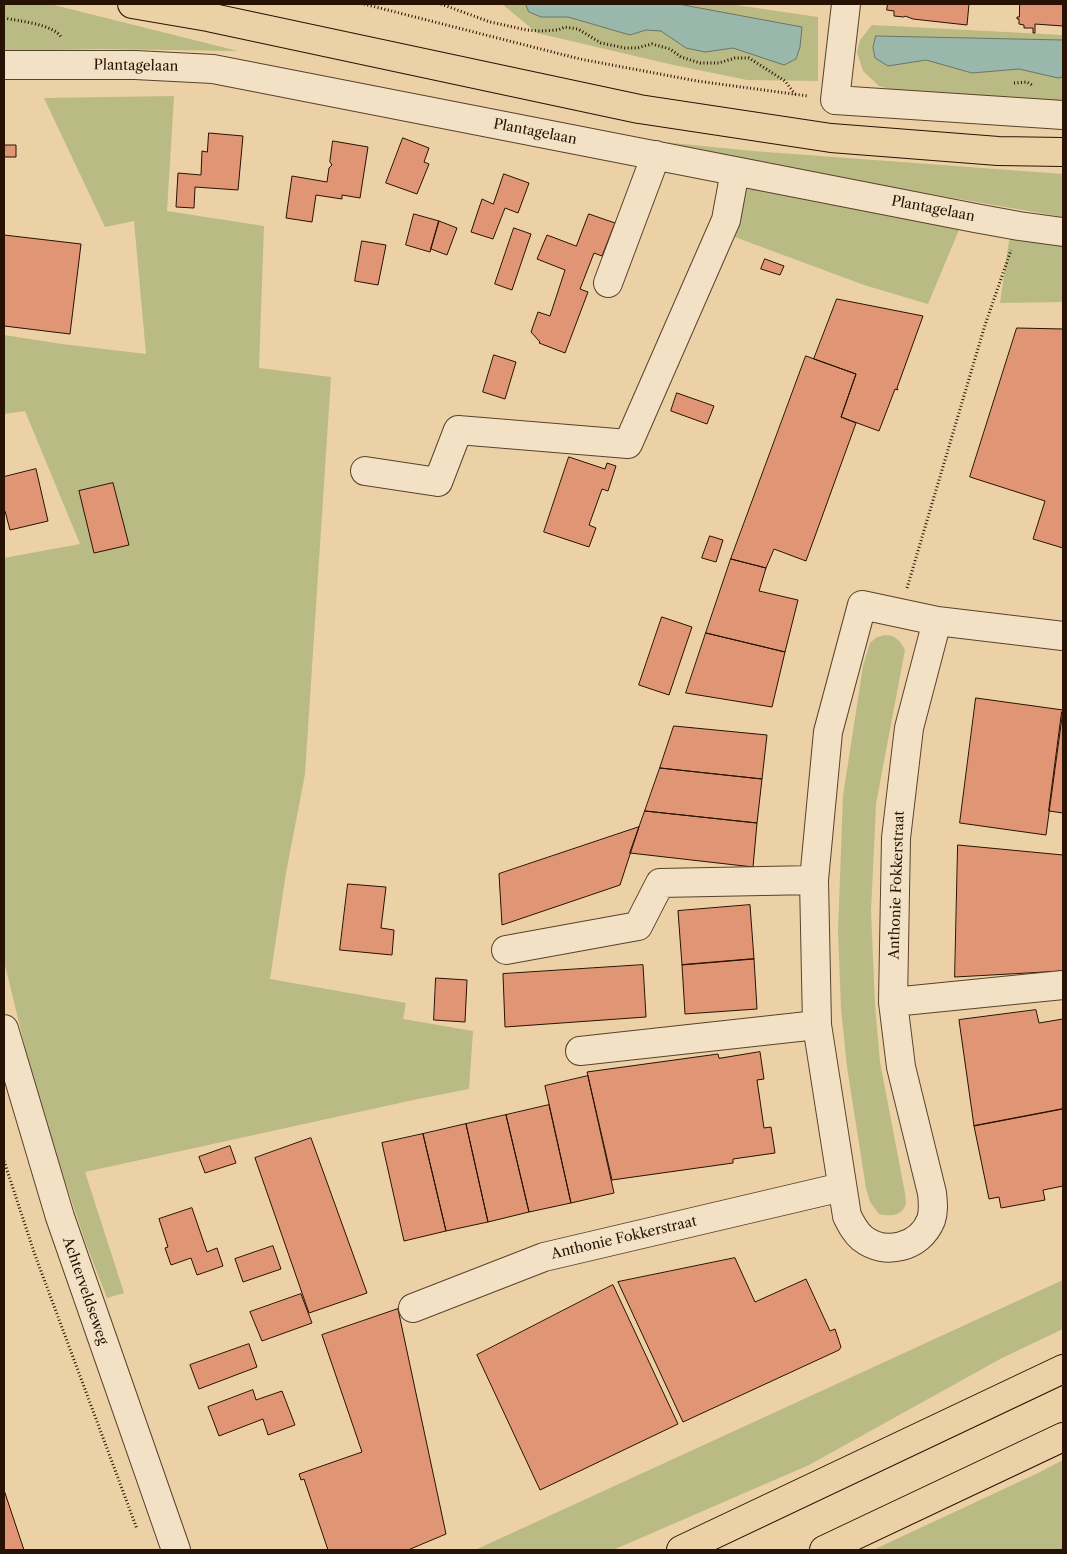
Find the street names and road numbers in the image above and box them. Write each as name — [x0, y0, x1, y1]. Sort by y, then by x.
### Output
street label: Plantagelaan — [93, 57, 179, 75]
street label: Plantagelaan — [492, 116, 578, 148]
street label: Plantagelaan — [890, 193, 976, 225]
street label: Anthonie Fokkerstraat — [886, 810, 908, 960]
street label: Anthonie Fokkerstraat — [550, 1213, 698, 1263]
street label: Achterveldseweg — [59, 1235, 111, 1347]

